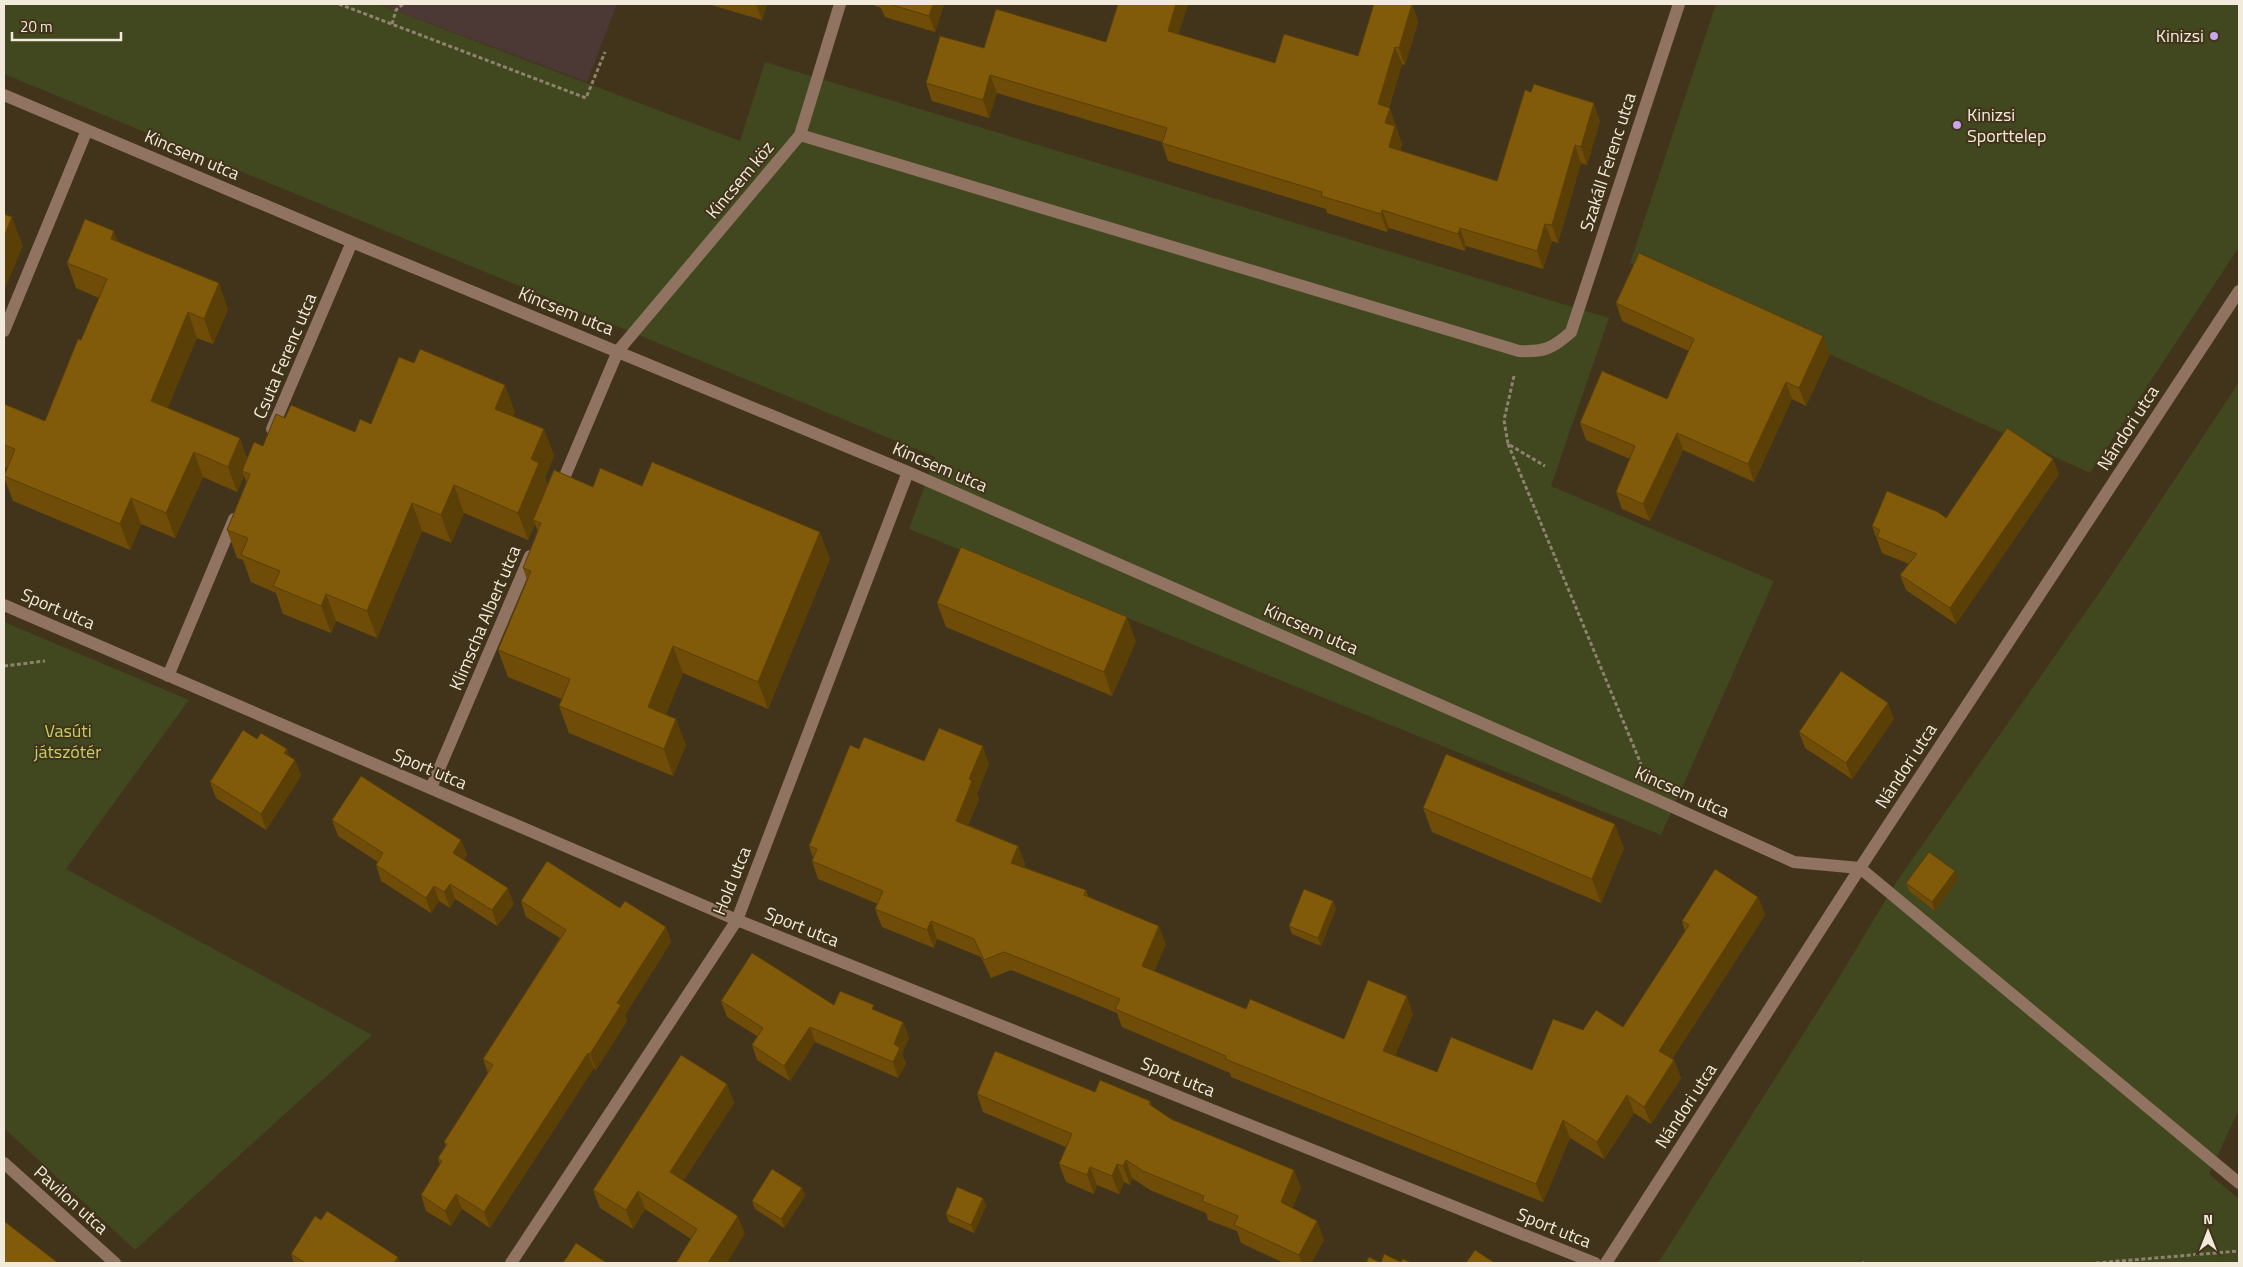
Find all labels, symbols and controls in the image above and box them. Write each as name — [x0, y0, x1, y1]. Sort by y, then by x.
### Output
scale bar — [12, 10, 121, 42]
text: 20 m — [20, 15, 53, 38]
place label: Kinizsi — [2156, 22, 2204, 49]
marker: Kinizsi — [2208, 30, 2220, 42]
street label: Szakáll Ferenc utca — [1572, 89, 1643, 235]
place label: Kinizsi Sporttelep — [1967, 101, 2046, 149]
marker: Kinizsi Sporttelep — [1951, 119, 1963, 131]
street label: Kincsem utca — [140, 122, 244, 187]
street label: Kincsem köz — [699, 135, 780, 224]
street label: Kincsem utca — [514, 279, 618, 342]
street label: Csuta Ferenc utca — [246, 289, 323, 423]
street label: Nándori utca — [2090, 380, 2165, 476]
street label: Kincsem utca — [888, 434, 992, 499]
street label: Klimscha Albert utca — [442, 541, 527, 694]
street label: Sport utca — [17, 581, 99, 636]
street label: Kincsem utca — [1260, 596, 1363, 661]
park label: Vasúti játszótér — [34, 717, 101, 765]
street label: Nándori utca — [1868, 718, 1943, 814]
street label: Sport utca — [389, 741, 471, 796]
street label: Kincsem utca — [1631, 759, 1734, 824]
street label: Hold utca — [706, 842, 758, 919]
street label: Sport utca — [761, 899, 843, 954]
street label: Sport utca — [1137, 1049, 1219, 1104]
street label: Nándori utca — [1648, 1058, 1723, 1154]
street label: Pavilon utca — [28, 1159, 115, 1240]
street label: Sport utca — [1513, 1200, 1595, 1255]
north arrow — [2183, 1207, 2233, 1257]
text: N — [2203, 1208, 2213, 1229]

